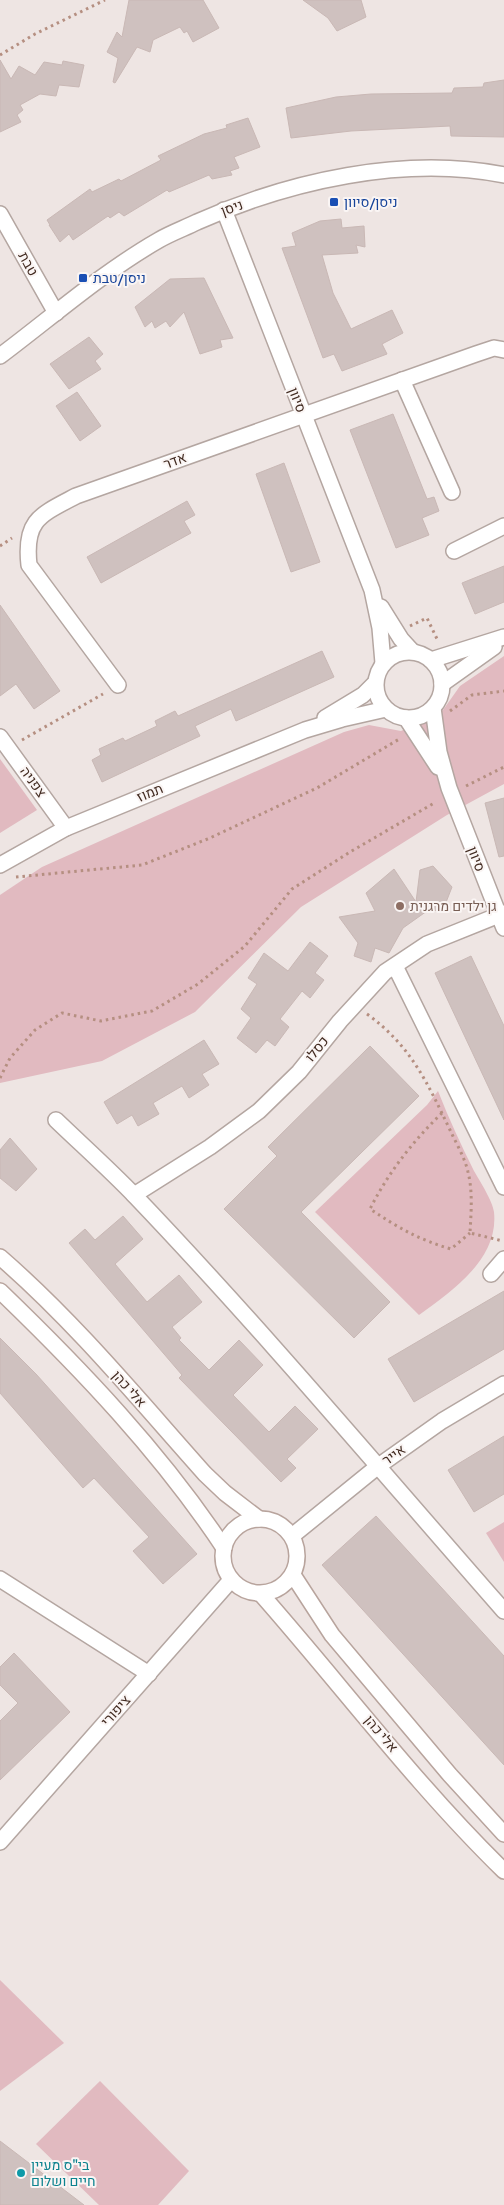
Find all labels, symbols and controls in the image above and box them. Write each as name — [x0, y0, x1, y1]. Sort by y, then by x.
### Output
place label: ניסן/סיוון — [344, 194, 398, 211]
street label: ניסן — [219, 196, 245, 220]
marker: ניסן/סיוון — [328, 196, 340, 208]
street label: טבת — [15, 249, 41, 279]
place label: ניסן/טבת — [93, 270, 146, 287]
marker: ניסן/טבת — [77, 272, 89, 284]
street label: סיוון — [285, 385, 309, 415]
street label: אדר — [161, 449, 189, 473]
street label: צפניה — [16, 763, 50, 801]
street label: תמוז — [134, 780, 166, 806]
street label: סיוון — [464, 844, 488, 874]
place label: גן ילדים מרגנית — [410, 898, 497, 915]
marker: גן ילדים מרגנית — [394, 900, 406, 912]
street label: כסלו — [302, 1033, 332, 1065]
street label: אלי כהן — [108, 1367, 150, 1411]
street label: אייר — [379, 1441, 409, 1469]
street label: ציפורי — [98, 1692, 135, 1730]
street label: אלי כהן — [361, 1712, 401, 1756]
place label: בי"ס מעיין חיים ושלום — [31, 2157, 95, 2190]
marker: בי"ס מעיין חיים ושלום — [15, 2167, 27, 2179]

